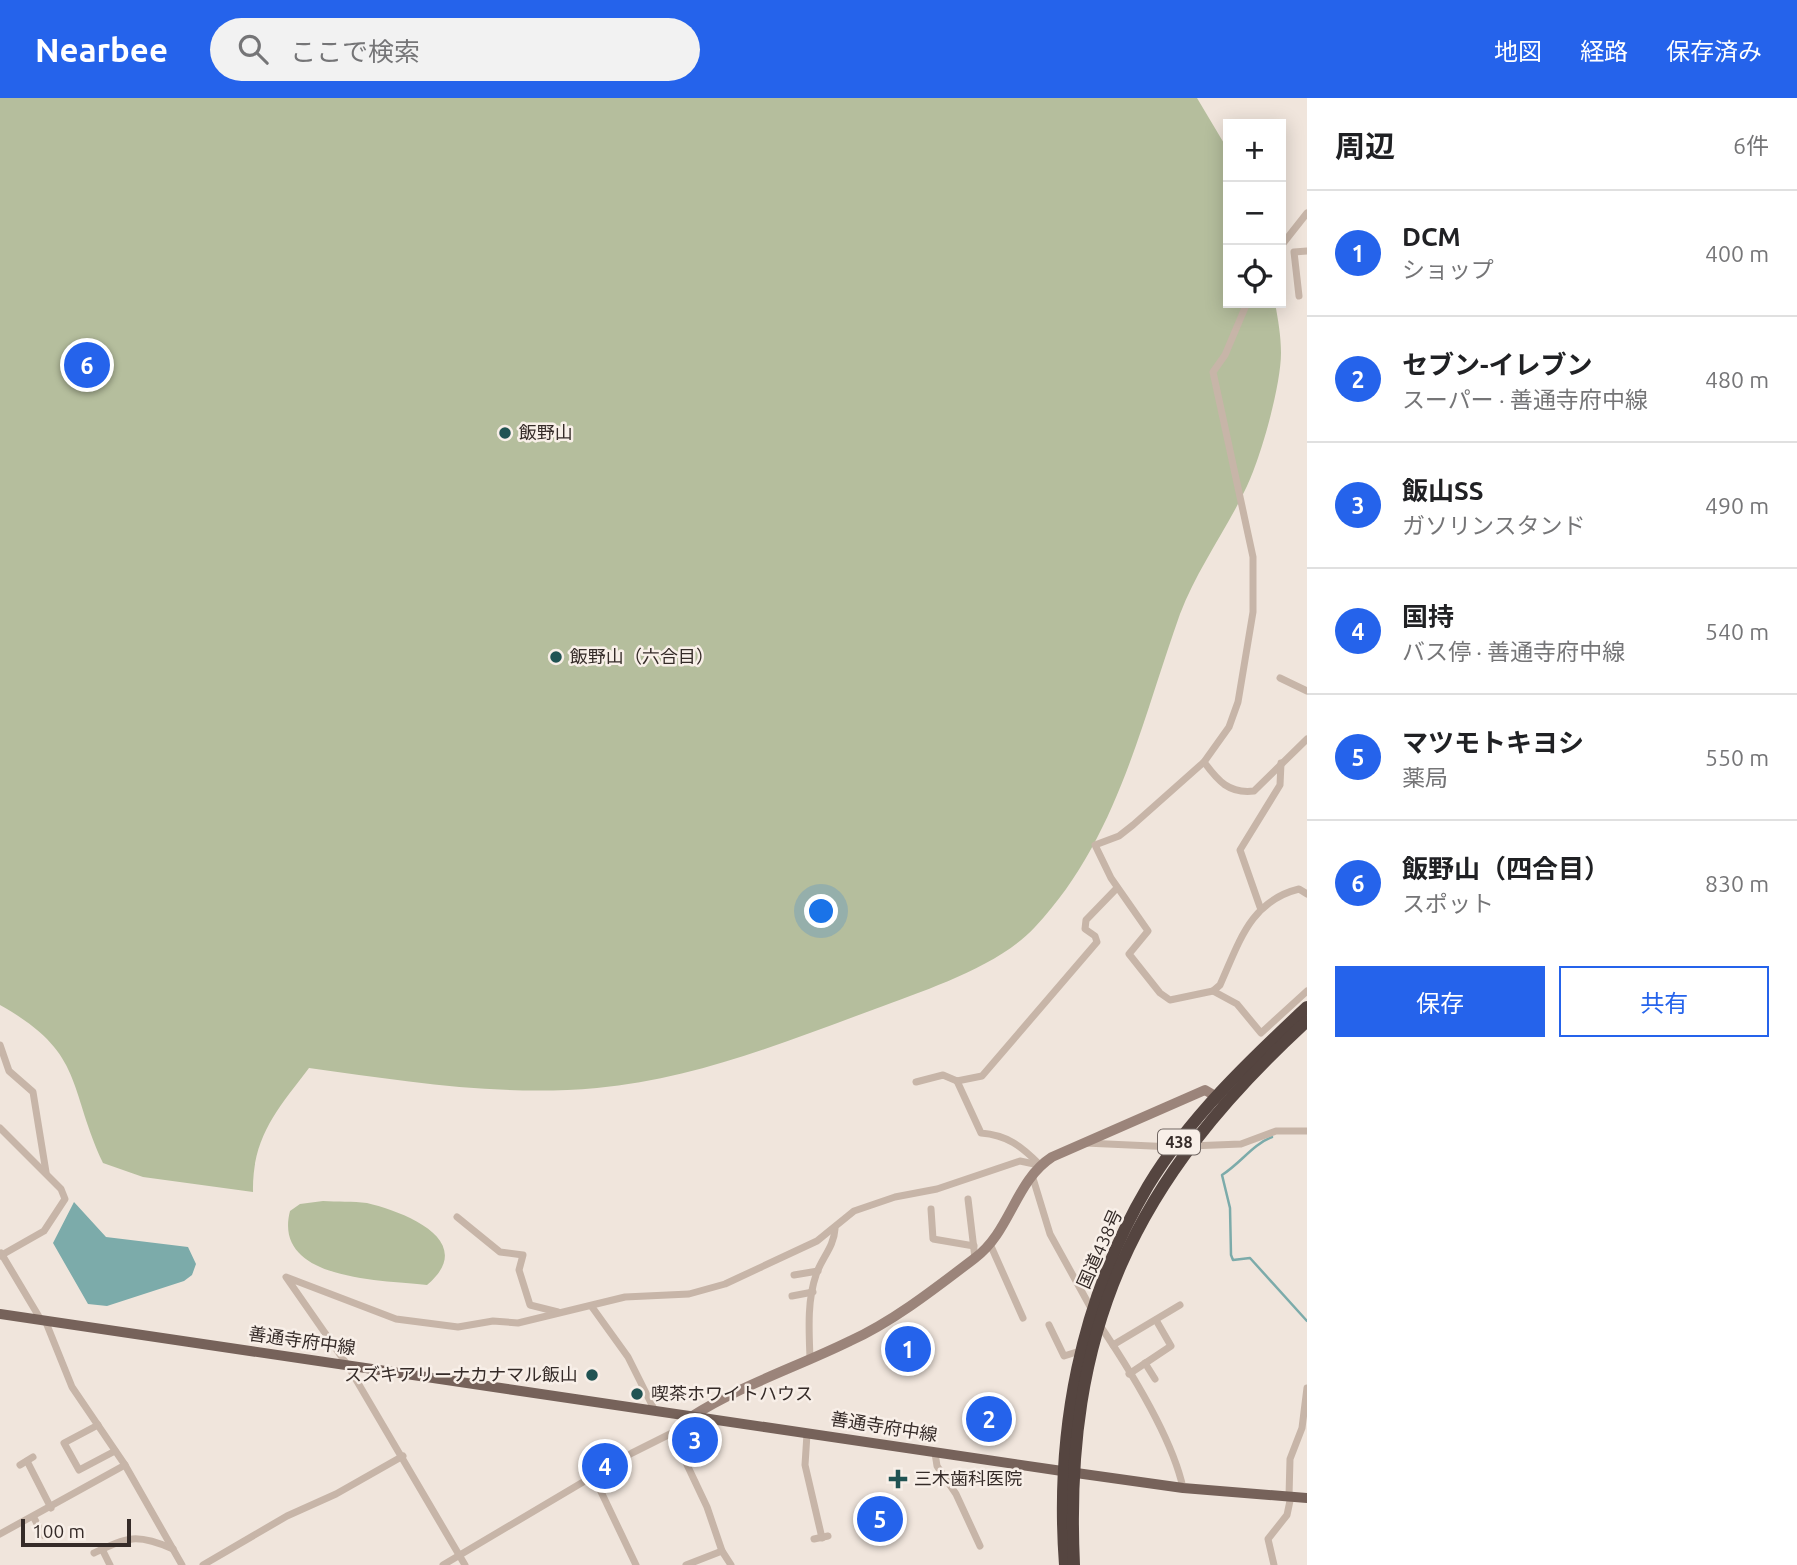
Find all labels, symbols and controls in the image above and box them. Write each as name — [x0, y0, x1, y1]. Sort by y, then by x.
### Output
search box — [210, 18, 700, 81]
icon: search — [234, 30, 272, 68]
text: Nearbee — [35, 31, 168, 68]
text: ここで検索 — [290, 37, 420, 66]
text: 地図 — [1494, 38, 1542, 65]
text: 経路 — [1580, 38, 1628, 65]
text: 保存済み — [1666, 38, 1762, 65]
map controls — [1223, 119, 1286, 308]
button: + — [1223, 119, 1286, 182]
text: 周辺 — [1335, 129, 1395, 163]
text: 6件 — [1733, 133, 1769, 158]
button: − — [1223, 182, 1286, 245]
text: DCM — [1402, 222, 1461, 251]
text: 1 — [1352, 241, 1364, 266]
text: 400 m — [1705, 241, 1769, 266]
button: locate — [1223, 245, 1286, 308]
text: ショップ — [1402, 257, 1494, 282]
pin: 6 — [64, 339, 110, 391]
text: セブン-イレブン — [1402, 350, 1593, 379]
text: 2 — [1352, 367, 1364, 392]
text: 480 m — [1705, 367, 1769, 392]
text: スーパー · 善通寺府中線 — [1402, 387, 1648, 412]
place label: 飯野山 — [519, 422, 573, 442]
marker: 飯野山 — [497, 425, 513, 441]
text: 飯山SS — [1402, 476, 1484, 505]
text: 3 — [1352, 493, 1364, 518]
text: 490 m — [1705, 493, 1769, 518]
text: ガソリンスタンド — [1402, 513, 1586, 538]
text: 国持 — [1402, 602, 1454, 631]
text: 4 — [1352, 619, 1364, 644]
text: 540 m — [1705, 619, 1769, 644]
text: バス停 · 善通寺府中線 — [1402, 639, 1625, 664]
place label: 飯野山（六合目） — [570, 646, 714, 666]
marker: 飯野山（六合目） — [548, 649, 564, 665]
text: マツモトキヨシ — [1402, 728, 1584, 757]
text: 5 — [1352, 745, 1364, 770]
text: 550 m — [1705, 745, 1769, 770]
text: 薬局 — [1402, 765, 1448, 790]
text: 飯野山（四合目） — [1402, 854, 1610, 883]
text: 6 — [1352, 871, 1364, 896]
text: 830 m — [1705, 871, 1769, 896]
text: スポット — [1402, 891, 1494, 916]
your location — [804, 894, 838, 928]
button: 保存 — [1335, 966, 1545, 1037]
button: 共有 — [1559, 966, 1769, 1037]
road number: 438 — [1158, 1130, 1200, 1154]
street label: 国道438号 — [1073, 1206, 1125, 1291]
street label: 善通寺府中線 — [247, 1323, 357, 1357]
pin: 1 — [885, 1323, 931, 1375]
place label: スズキアリーナカナマル飯山 — [344, 1364, 578, 1384]
marker: スズキアリーナカナマル飯山 — [584, 1367, 600, 1383]
place label: 喫茶ホワイトハウス — [651, 1383, 813, 1403]
marker: 喫茶ホワイトハウス — [629, 1386, 645, 1402]
pin: 2 — [966, 1393, 1012, 1445]
street label: 善通寺府中線 — [829, 1408, 939, 1444]
pin: 3 — [672, 1414, 718, 1466]
pin: 4 — [582, 1440, 628, 1492]
place label: 三木歯科医院 — [914, 1468, 1022, 1488]
marker: 三木歯科医院 — [888, 1469, 908, 1489]
pin: 5 — [857, 1493, 903, 1545]
scale bar — [21, 1516, 131, 1548]
text: 100 m — [32, 1520, 85, 1542]

